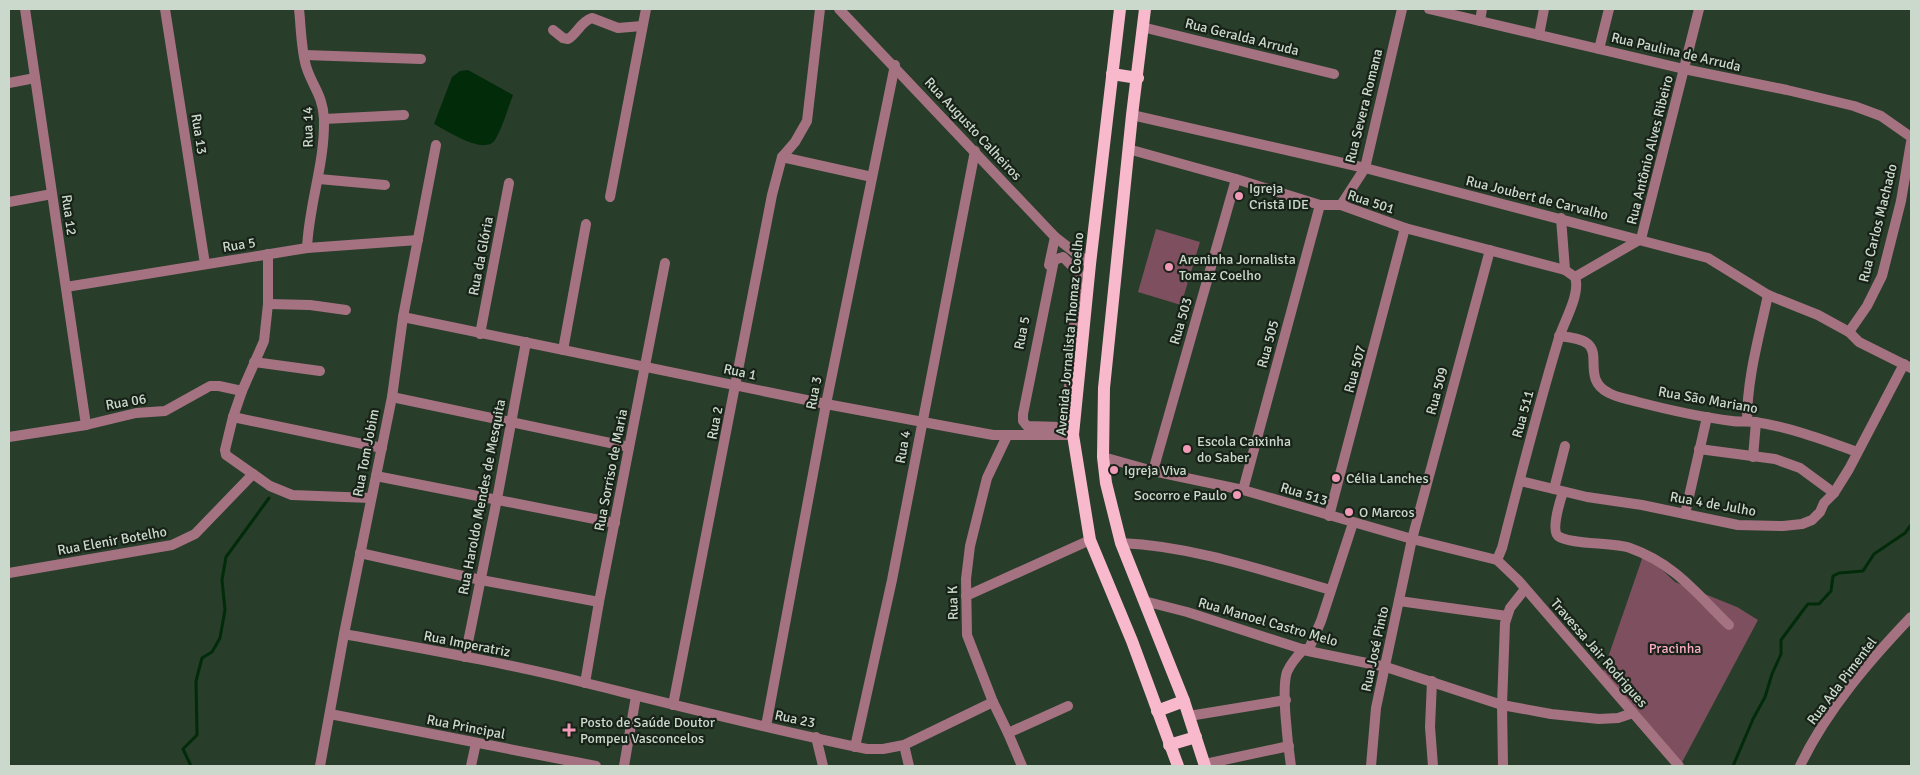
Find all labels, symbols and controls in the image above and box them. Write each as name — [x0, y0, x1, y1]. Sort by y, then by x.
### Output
street label: Rua Geralda Arruda — [1183, 15, 1301, 59]
street label: Rua Paulina de Arruda — [1610, 29, 1742, 75]
street label: Rua Severa Romana — [1342, 47, 1386, 165]
street label: Rua Augusto Calheiros — [921, 74, 1025, 184]
street label: Rua Antônio Alves Ribeiro — [1623, 74, 1677, 226]
street label: Rua 14 — [299, 106, 317, 148]
street label: Rua 13 — [187, 112, 211, 156]
street label: Rua Carlos Machado — [1855, 162, 1901, 284]
street label: Rua Joubert de Carvalho — [1464, 172, 1610, 224]
place label: Igreja Cristã IDE — [1249, 180, 1309, 213]
street label: Rua 501 — [1345, 186, 1397, 218]
marker: Igreja Cristã IDE — [1233, 190, 1245, 202]
street label: Rua 12 — [58, 193, 80, 237]
street label: Rua da Glória — [465, 215, 497, 297]
street label: Avenida Jornalista Thomaz Coelho — [1053, 232, 1087, 436]
street label: Rua 5 — [221, 234, 257, 256]
place label: Areninha Jornalista Tomaz Coelho — [1179, 251, 1296, 284]
marker: Areninha Jornalista Tomaz Coelho — [1163, 261, 1175, 273]
street label: Rua 503 — [1166, 295, 1196, 347]
street label: Rua 5 — [1010, 315, 1034, 351]
street label: Rua 505 — [1253, 318, 1283, 370]
street label: Rua 507 — [1340, 343, 1370, 395]
street label: Rua 1 — [722, 360, 758, 384]
street label: Rua 509 — [1422, 365, 1452, 417]
street label: Rua 3 — [802, 375, 826, 411]
street label: Rua São Mariano — [1657, 383, 1759, 417]
street label: Rua 511 — [1508, 388, 1538, 440]
street label: Rua 06 — [104, 390, 148, 414]
street label: Rua Haroldo Mendes de Mesquita — [455, 398, 509, 596]
street label: Rua 2 — [703, 405, 727, 441]
street label: Rua Tom Jobim — [349, 408, 383, 498]
street label: Rua Sorriso de Maria — [591, 408, 631, 532]
street label: Rua 4 — [892, 429, 914, 465]
place label: Escola Caixinha do Saber — [1197, 433, 1291, 466]
marker: Escola Caixinha do Saber — [1181, 443, 1193, 455]
place label: Igreja Viva — [1124, 462, 1187, 479]
marker: Igreja Viva — [1108, 464, 1120, 476]
place label: Célia Lanches — [1346, 470, 1429, 487]
marker: Célia Lanches — [1330, 472, 1342, 484]
street label: Rua 513 — [1278, 479, 1330, 509]
place label: Socorro e Paulo — [1134, 487, 1227, 504]
street label: Rua 4 de Julho — [1669, 488, 1757, 520]
marker: Socorro e Paulo — [1231, 489, 1243, 501]
place label: O Marcos — [1359, 504, 1415, 521]
marker: O Marcos — [1343, 506, 1355, 518]
street label: Rua Elenir Botelho — [56, 523, 168, 559]
street label: Rua K — [944, 585, 962, 620]
street label: Rua Manoel Castro Melo — [1196, 594, 1340, 650]
street label: Travessa Jair Rodrigues — [1547, 595, 1651, 711]
street label: Rua José Pinto — [1358, 605, 1392, 693]
street label: Rua Imperatriz — [422, 627, 512, 661]
street label: Rua Ada Pimentel — [1803, 634, 1881, 728]
park label: Pracinha — [1649, 640, 1701, 657]
street label: Rua 23 — [773, 706, 817, 732]
street label: Rua Principal — [425, 711, 507, 743]
place label: Posto de Saúde Doutor Pompeu Vasconcelos — [580, 714, 716, 747]
marker: Posto de Saúde Doutor Pompeu Vasconcelos — [562, 723, 576, 737]

